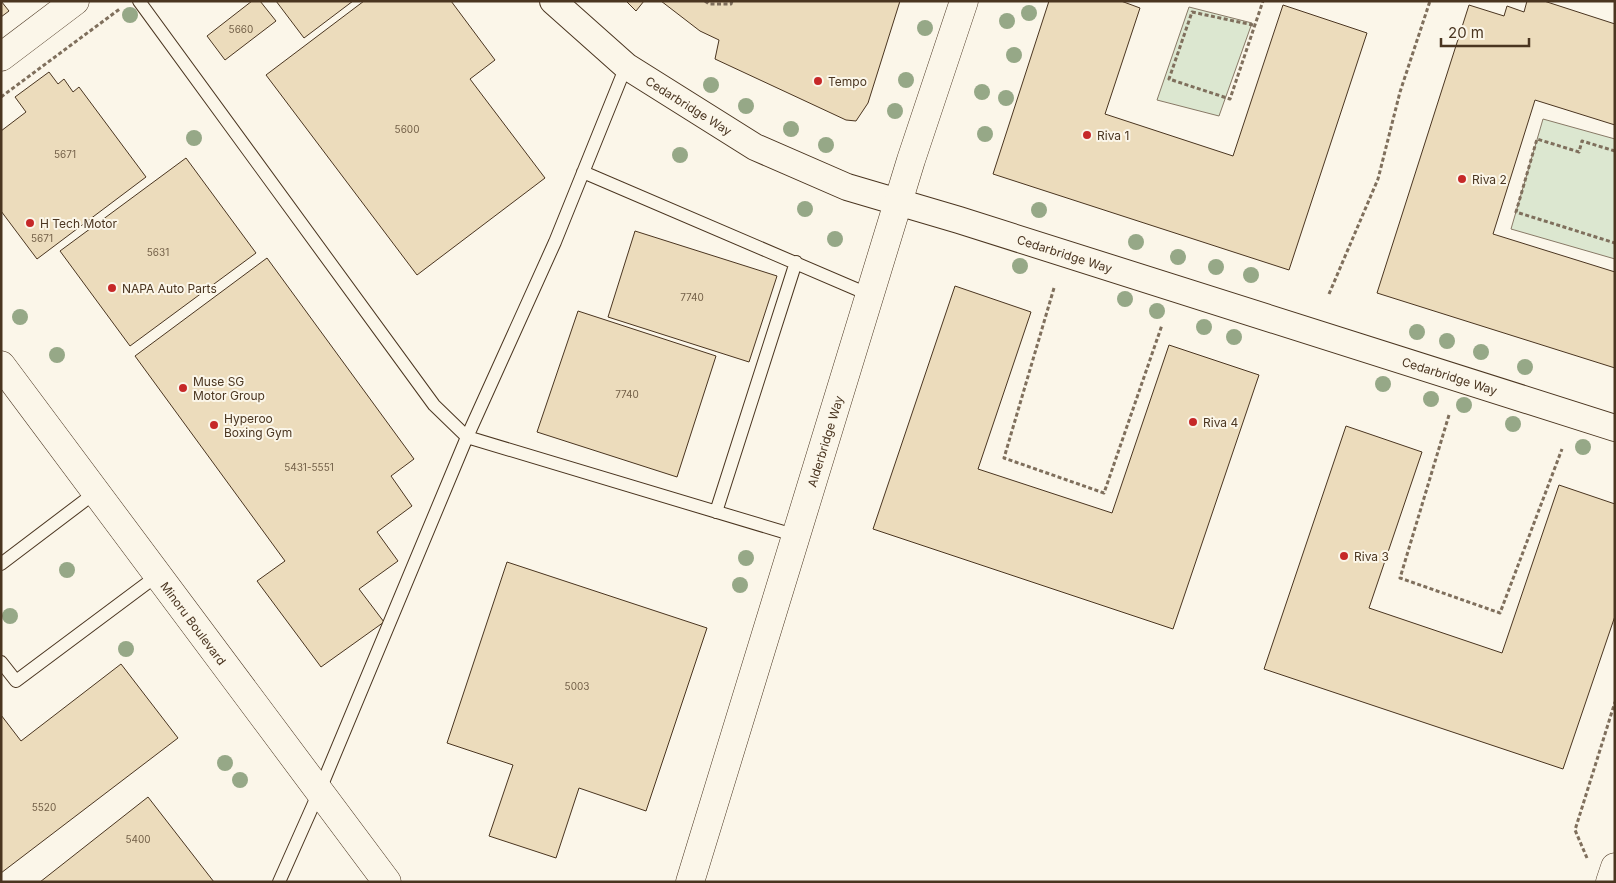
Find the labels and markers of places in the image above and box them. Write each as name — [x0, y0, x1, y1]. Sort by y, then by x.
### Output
place label: Tempo — [828, 74, 867, 89]
marker: Tempo — [812, 75, 824, 87]
place label: Riva 1 — [1097, 128, 1129, 143]
marker: Riva 1 — [1081, 129, 1093, 141]
place label: Riva 2 — [1472, 172, 1507, 187]
marker: Riva 2 — [1456, 173, 1468, 185]
place label: H Tech Motor — [40, 216, 117, 231]
marker: H Tech Motor — [24, 217, 36, 229]
place label: NAPA Auto Parts — [122, 281, 217, 296]
marker: NAPA Auto Parts — [106, 282, 118, 294]
place label: Muse SG Motor Group — [193, 374, 265, 403]
marker: Muse SG Motor Group — [177, 382, 189, 394]
place label: Hyperoo Boxing Gym — [224, 411, 292, 440]
place label: Riva 4 — [1203, 415, 1238, 430]
marker: Riva 4 — [1187, 416, 1199, 428]
marker: Hyperoo Boxing Gym — [208, 419, 220, 431]
place label: Riva 3 — [1354, 549, 1389, 564]
marker: Riva 3 — [1338, 550, 1350, 562]

